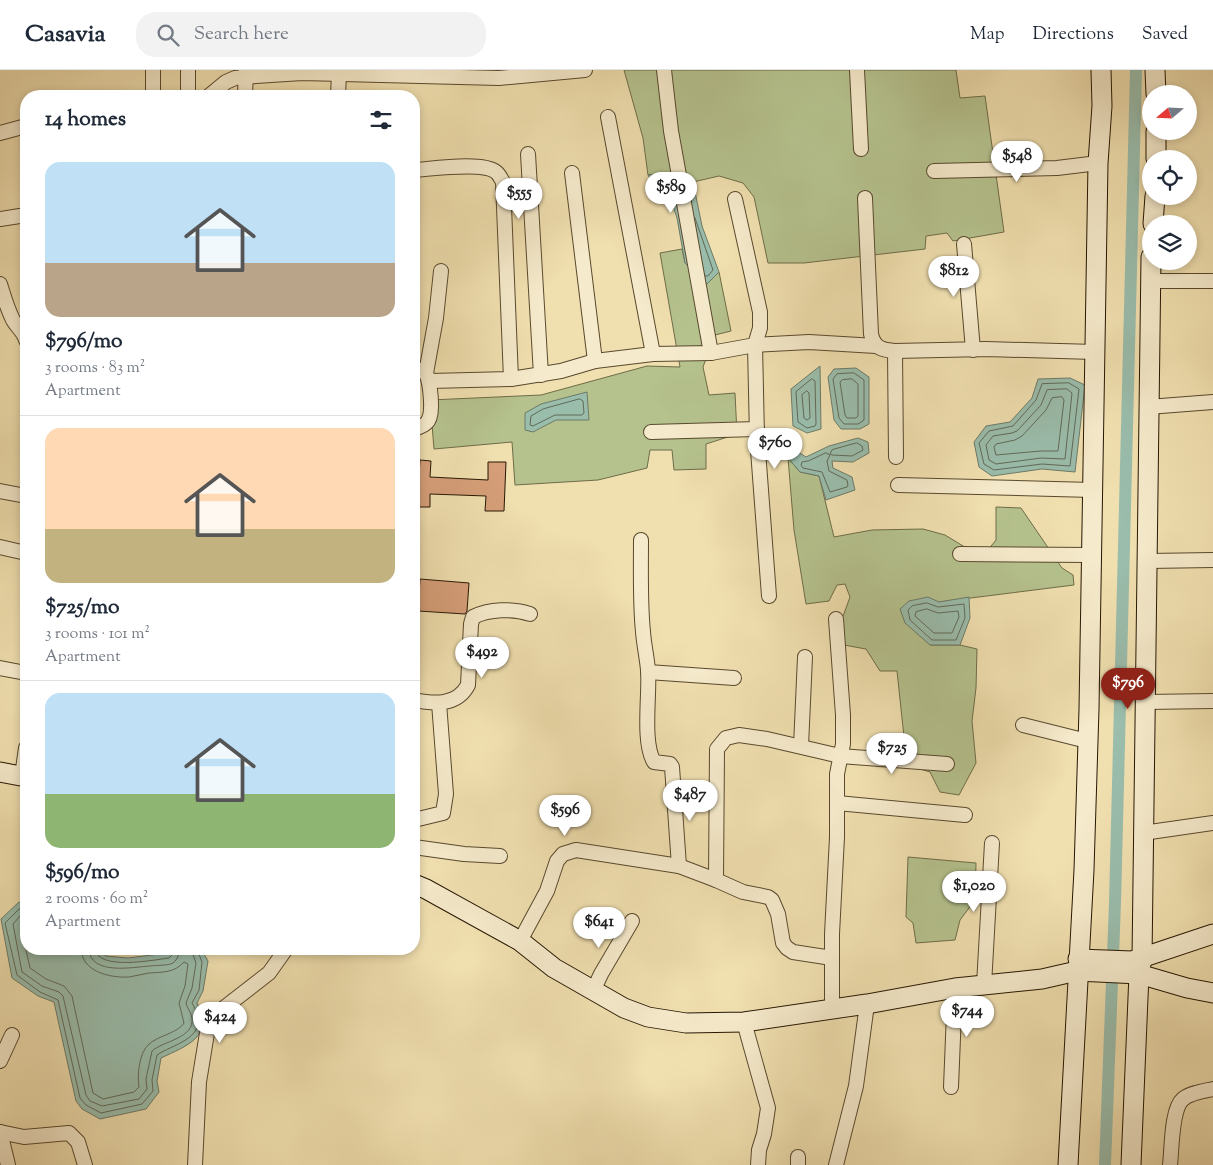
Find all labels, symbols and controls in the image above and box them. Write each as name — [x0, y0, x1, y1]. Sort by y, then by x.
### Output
search box — [136, 12, 486, 57]
text: Casavia — [25, 18, 106, 52]
icon: search — [154, 21, 182, 49]
text: Search here — [194, 21, 289, 48]
text: Map — [970, 22, 1005, 48]
text: Directions — [1033, 22, 1114, 48]
text: Saved — [1142, 22, 1188, 48]
north arrow — [1142, 85, 1198, 140]
map controls — [1142, 85, 1197, 270]
text: 14 homes — [45, 105, 126, 135]
icon: filters — [367, 106, 395, 134]
pin: $548 — [987, 140, 1047, 183]
text: $548 — [1002, 145, 1032, 168]
button: locate — [1142, 150, 1197, 205]
pin: $589 — [641, 172, 701, 214]
text: $589 — [656, 176, 686, 199]
pin: $555 — [489, 178, 549, 220]
text: $555 — [506, 182, 532, 205]
icon: home — [175, 195, 265, 285]
button: layers — [1142, 215, 1197, 270]
pin: $812 — [924, 256, 984, 298]
text: $812 — [939, 260, 969, 283]
text: $796/mo — [45, 327, 123, 357]
text: 3 rooms · 83 m² — [45, 357, 145, 380]
text: Apartment — [45, 380, 121, 403]
pin: $760 — [745, 428, 805, 470]
text: $760 — [759, 432, 791, 455]
icon: home — [175, 460, 265, 550]
text: $725/mo — [45, 593, 119, 623]
text: 3 rooms · 101 m² — [45, 623, 150, 646]
pin: $492 — [452, 636, 512, 679]
text: $492 — [466, 641, 498, 664]
text: Apartment — [45, 646, 121, 669]
pin: $796 — [1098, 668, 1158, 710]
text: $796 — [1112, 672, 1144, 695]
icon: home — [175, 725, 265, 815]
pin: $725 — [862, 732, 922, 775]
text: $725 — [877, 737, 907, 760]
pin: $487 — [660, 780, 720, 822]
text: $487 — [674, 784, 706, 807]
pin: $596 — [535, 794, 595, 837]
text: $596 — [550, 799, 580, 822]
text: $596/mo — [45, 858, 120, 888]
pin: $1,020 — [933, 870, 1015, 913]
text: $1,020 — [953, 875, 995, 898]
text: 2 rooms · 60 m² — [45, 888, 148, 911]
pin: $641 — [569, 906, 629, 949]
text: Apartment — [45, 911, 121, 934]
text: $641 — [584, 911, 614, 934]
pin: $744 — [937, 996, 997, 1038]
text: $744 — [951, 1000, 983, 1023]
pin: $424 — [190, 1002, 250, 1044]
text: $424 — [204, 1006, 236, 1029]

